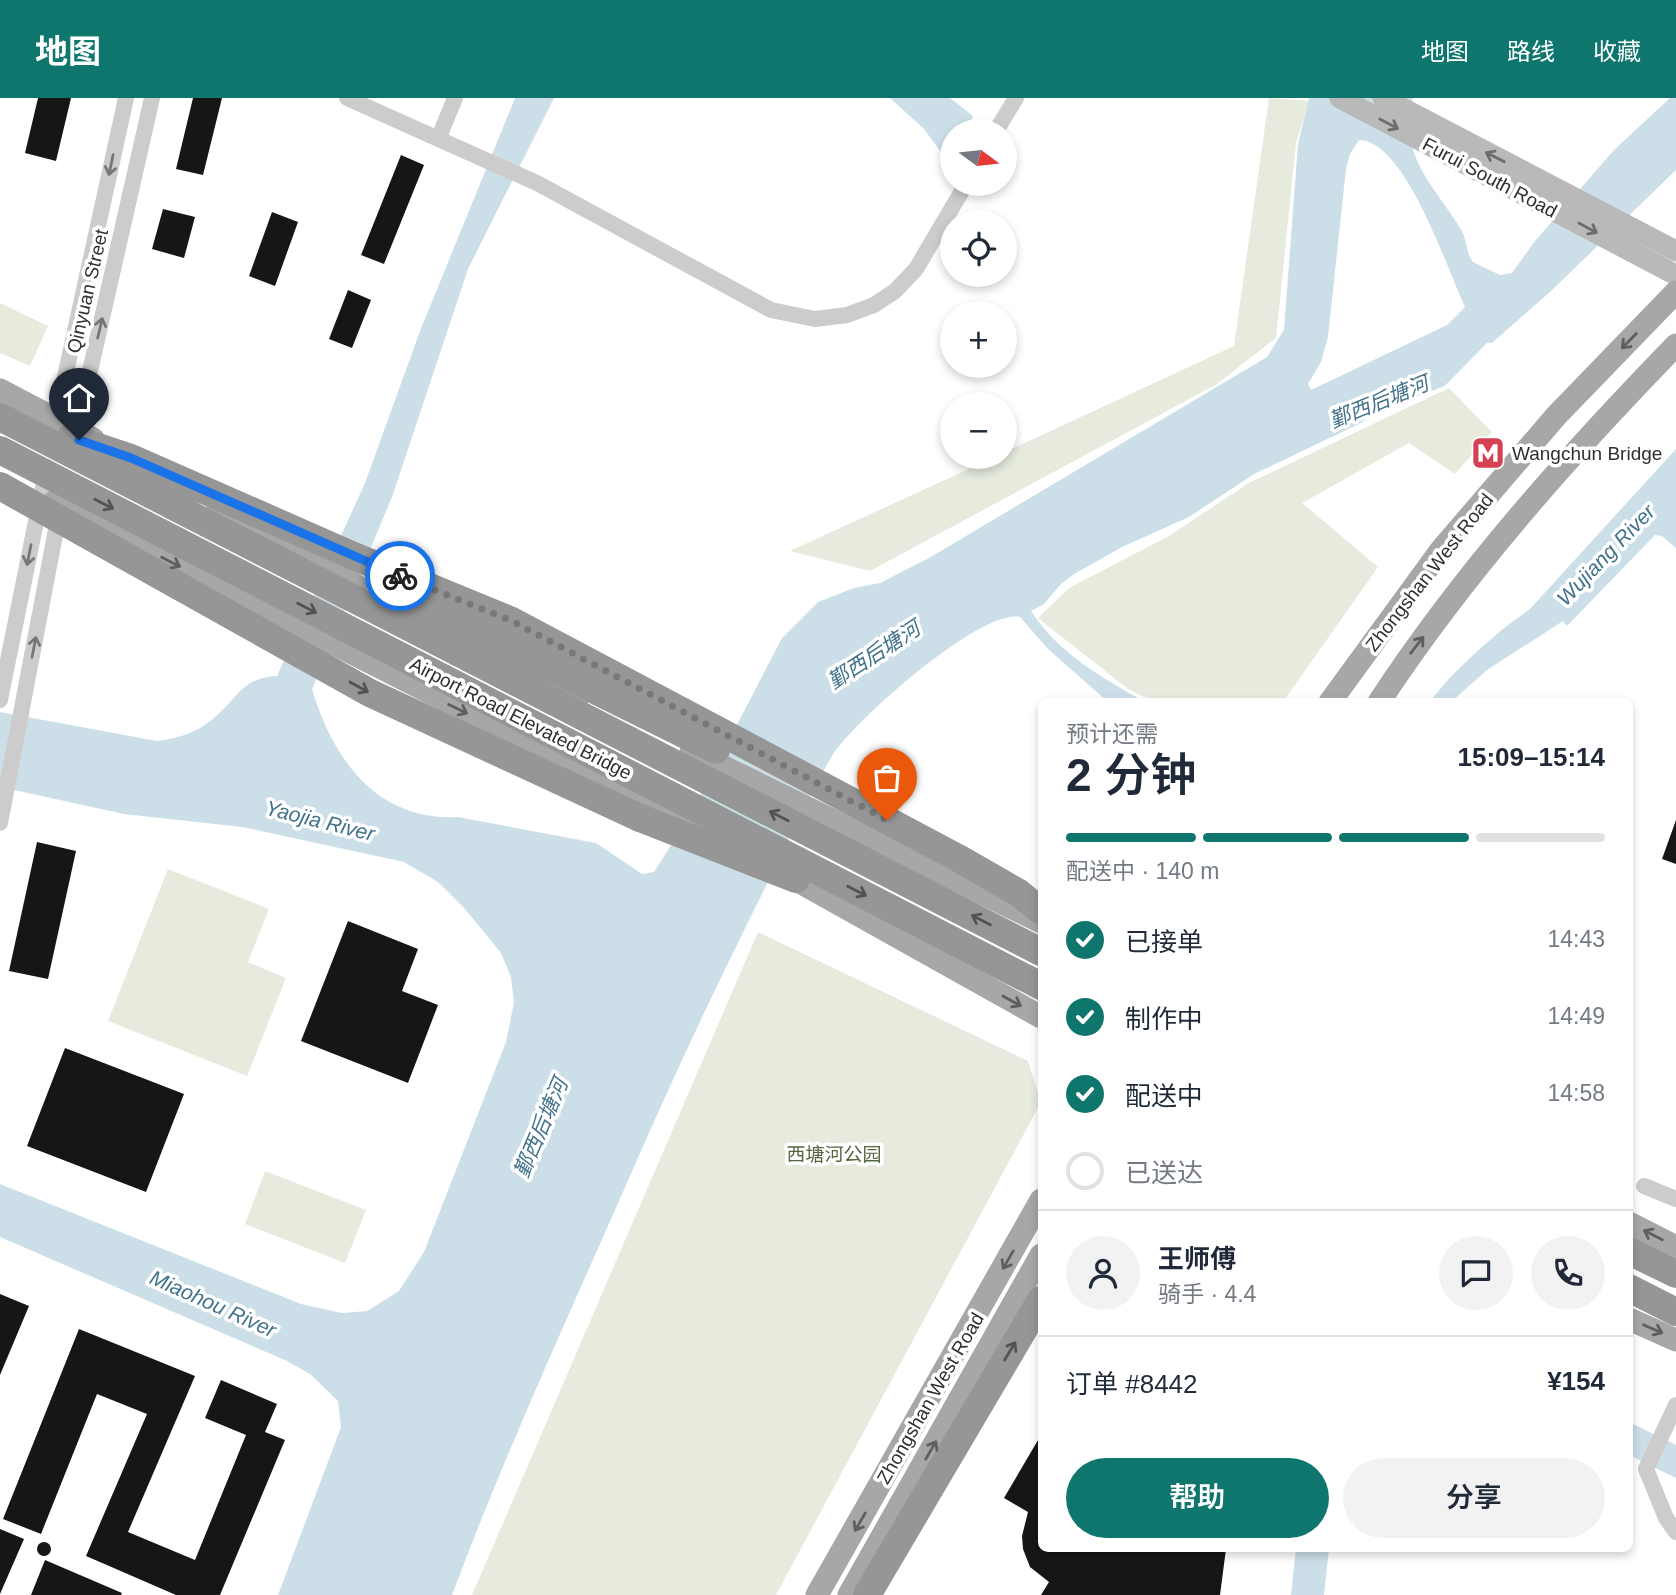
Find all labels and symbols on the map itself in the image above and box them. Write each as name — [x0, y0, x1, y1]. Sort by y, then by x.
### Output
one-way arrow — [1379, 117, 1399, 131]
north arrow — [940, 119, 1017, 196]
street label: Furui South Road — [1419, 133, 1560, 222]
one-way arrow — [1486, 149, 1506, 163]
one-way arrow — [104, 153, 118, 176]
one-way arrow — [1577, 221, 1597, 235]
street label: Qinyuan Street — [63, 226, 112, 355]
one-way arrow — [93, 317, 107, 340]
one-way arrow — [1620, 332, 1637, 349]
pin — [49, 368, 109, 440]
water label: 鄞西后塘河 — [1326, 370, 1436, 432]
metro station icon: Wangchun Bridge — [1469, 434, 1507, 472]
place label: Wangchun Bridge — [1512, 443, 1662, 464]
street label: Zhongshan West Road — [1361, 489, 1497, 655]
one-way arrow — [93, 497, 114, 511]
water label: Wujiang River — [1552, 499, 1660, 610]
courier — [365, 541, 435, 611]
one-way arrow — [22, 543, 36, 566]
one-way arrow — [160, 555, 180, 569]
one-way arrow — [296, 601, 316, 615]
water label: 鄞西后塘河 — [823, 614, 927, 693]
one-way arrow — [28, 636, 42, 658]
one-way arrow — [1410, 637, 1425, 655]
street label: Airport Road Elevated Bridge — [406, 653, 635, 784]
one-way arrow — [348, 681, 369, 694]
one-way arrow — [447, 702, 468, 716]
pin — [857, 748, 917, 820]
water label: Yaojia River — [263, 796, 378, 845]
one-way arrow — [769, 808, 790, 822]
one-way arrow — [847, 884, 867, 898]
one-way arrow — [971, 913, 992, 927]
one-way arrow — [1001, 995, 1022, 1008]
water label: 鄞西后塘河 — [509, 1071, 573, 1181]
park label: 西塘河公园 — [786, 1144, 882, 1165]
one-way arrow — [1643, 1228, 1664, 1242]
one-way arrow — [1001, 1249, 1015, 1269]
water label: Miaohou River — [147, 1266, 281, 1342]
street label: Zhongshan West Road — [873, 1309, 988, 1488]
one-way arrow — [1642, 1324, 1663, 1337]
one-way arrow — [1004, 1341, 1018, 1361]
one-way arrow — [924, 1441, 938, 1461]
one-way arrow — [853, 1511, 867, 1531]

